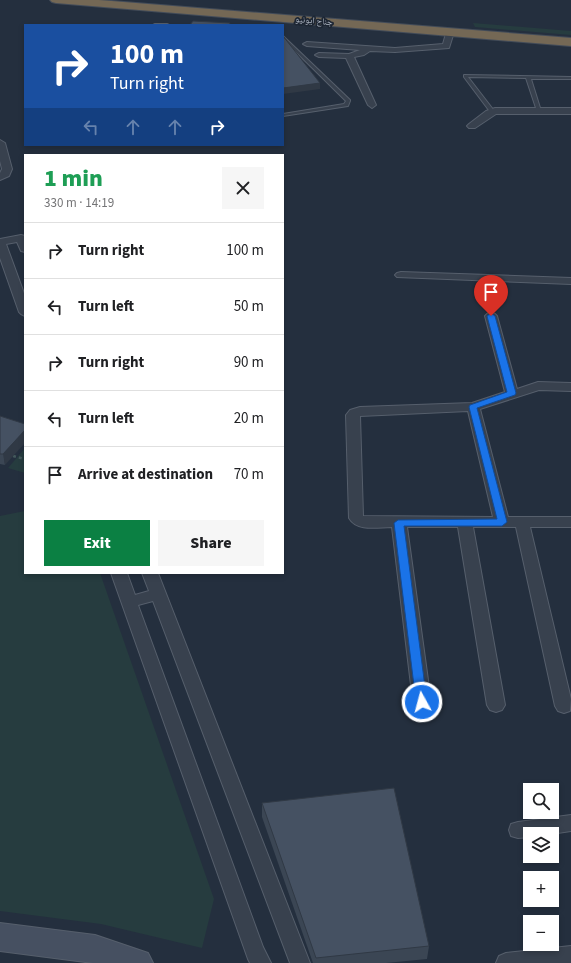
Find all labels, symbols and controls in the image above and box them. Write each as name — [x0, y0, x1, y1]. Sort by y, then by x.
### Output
street label: جناح ایونیو — [295, 13, 334, 29]
text: 100 m — [110, 34, 184, 74]
icon: right — [44, 40, 96, 92]
text: Turn right — [110, 71, 184, 96]
icon: left — [80, 116, 102, 138]
icon: ahead — [122, 116, 144, 138]
icon: ahead — [164, 116, 186, 138]
icon: right — [206, 116, 228, 138]
text: 1 min — [44, 161, 103, 196]
button: close — [222, 167, 264, 209]
text: 330 m · 14:19 — [44, 194, 114, 212]
icon: right — [44, 240, 66, 262]
text: Turn right — [78, 240, 144, 261]
text: 100 m — [226, 240, 264, 261]
pin — [474, 275, 508, 316]
icon: arrive — [480, 281, 502, 303]
icon: left — [44, 296, 66, 318]
text: Turn left — [78, 296, 134, 317]
text: 50 m — [234, 296, 264, 317]
icon: right — [44, 352, 66, 374]
text: Turn right — [78, 352, 144, 373]
text: 90 m — [234, 352, 264, 373]
icon: left — [44, 408, 66, 430]
text: Turn left — [78, 408, 134, 429]
text: 20 m — [234, 408, 264, 429]
icon: arrive — [44, 464, 66, 486]
text: Arrive at destination — [78, 464, 213, 485]
text: 70 m — [234, 464, 264, 485]
button: Exit — [44, 520, 150, 566]
button: Share — [158, 520, 264, 566]
position arrow — [401, 681, 443, 723]
map controls — [523, 783, 559, 951]
button: search — [523, 783, 559, 819]
button: layers — [523, 827, 559, 863]
button: + — [523, 871, 559, 907]
button: − — [523, 915, 559, 951]

